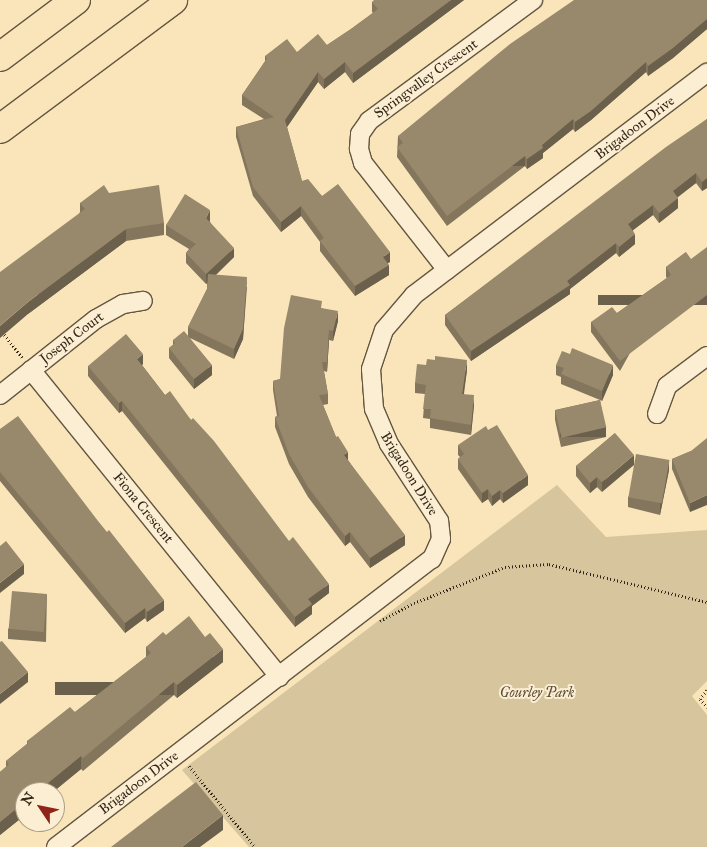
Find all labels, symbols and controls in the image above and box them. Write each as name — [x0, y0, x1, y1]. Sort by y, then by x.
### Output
street label: Springvalley Crescent — [371, 36, 481, 122]
street label: Brigadoon Drive — [592, 93, 678, 163]
street label: Joseph Court — [37, 309, 107, 367]
street label: Brigadoon Drive — [377, 429, 441, 519]
street label: Fiona Crescent — [109, 469, 177, 547]
park label: Gourley Park — [500, 685, 574, 701]
street label: Brigadoon Drive — [96, 748, 182, 818]
north arrow — [15, 782, 65, 832]
text: N — [18, 789, 38, 809]

